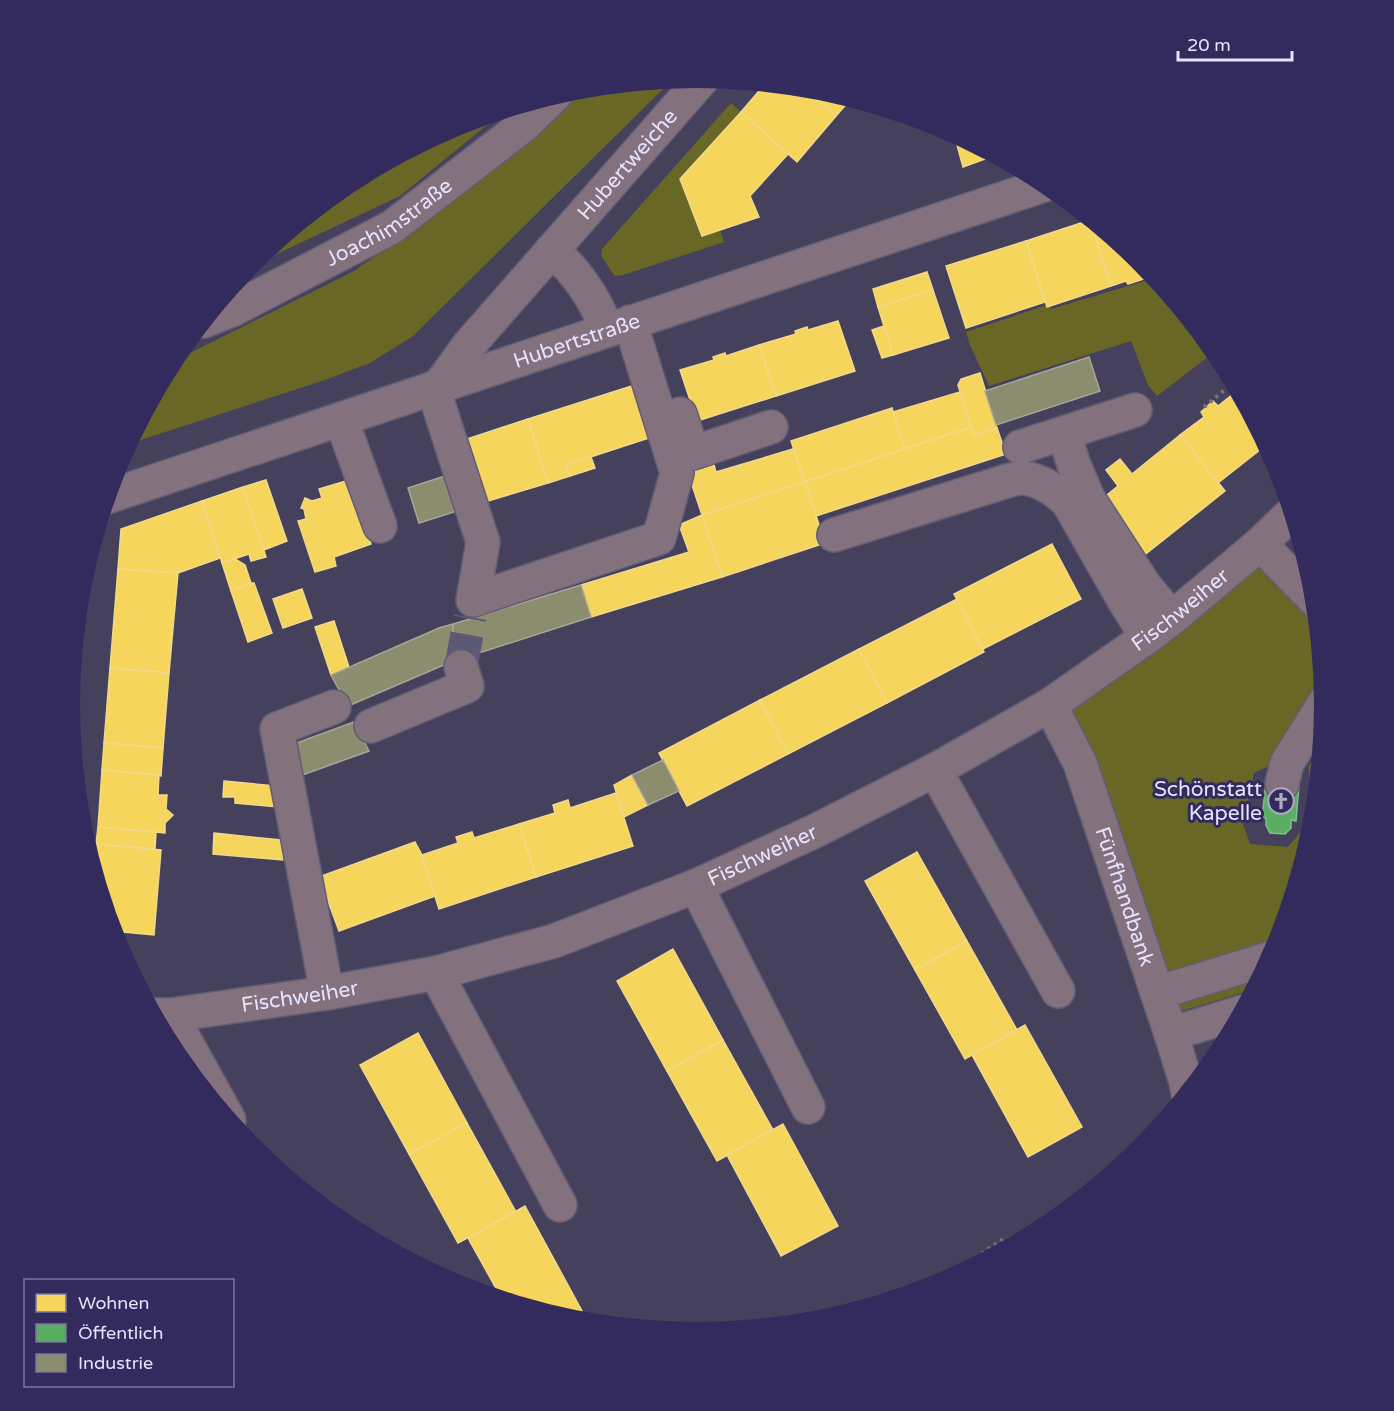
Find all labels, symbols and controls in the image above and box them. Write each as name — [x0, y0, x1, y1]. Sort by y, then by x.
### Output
scale bar — [1178, 24, 1292, 62]
text: 20 m — [1187, 34, 1231, 56]
street label: Hubertweiche — [572, 104, 683, 225]
street label: Joachimstraße — [321, 173, 457, 272]
street label: Hubertstraße — [510, 308, 643, 373]
street label: Fischweiher — [1127, 563, 1234, 657]
place label: Schönstatt Kapelle — [1154, 777, 1262, 826]
church icon: Schönstatt Kapelle — [1266, 786, 1296, 816]
street label: Fischweiher — [704, 819, 821, 891]
street label: Fünfhandbank — [1090, 823, 1160, 969]
street label: Fischweiher — [240, 975, 360, 1017]
legend — [24, 1279, 234, 1387]
text: Wohnen — [78, 1292, 149, 1314]
text: Öffentlich — [78, 1322, 163, 1344]
text: Industrie — [78, 1352, 153, 1374]

